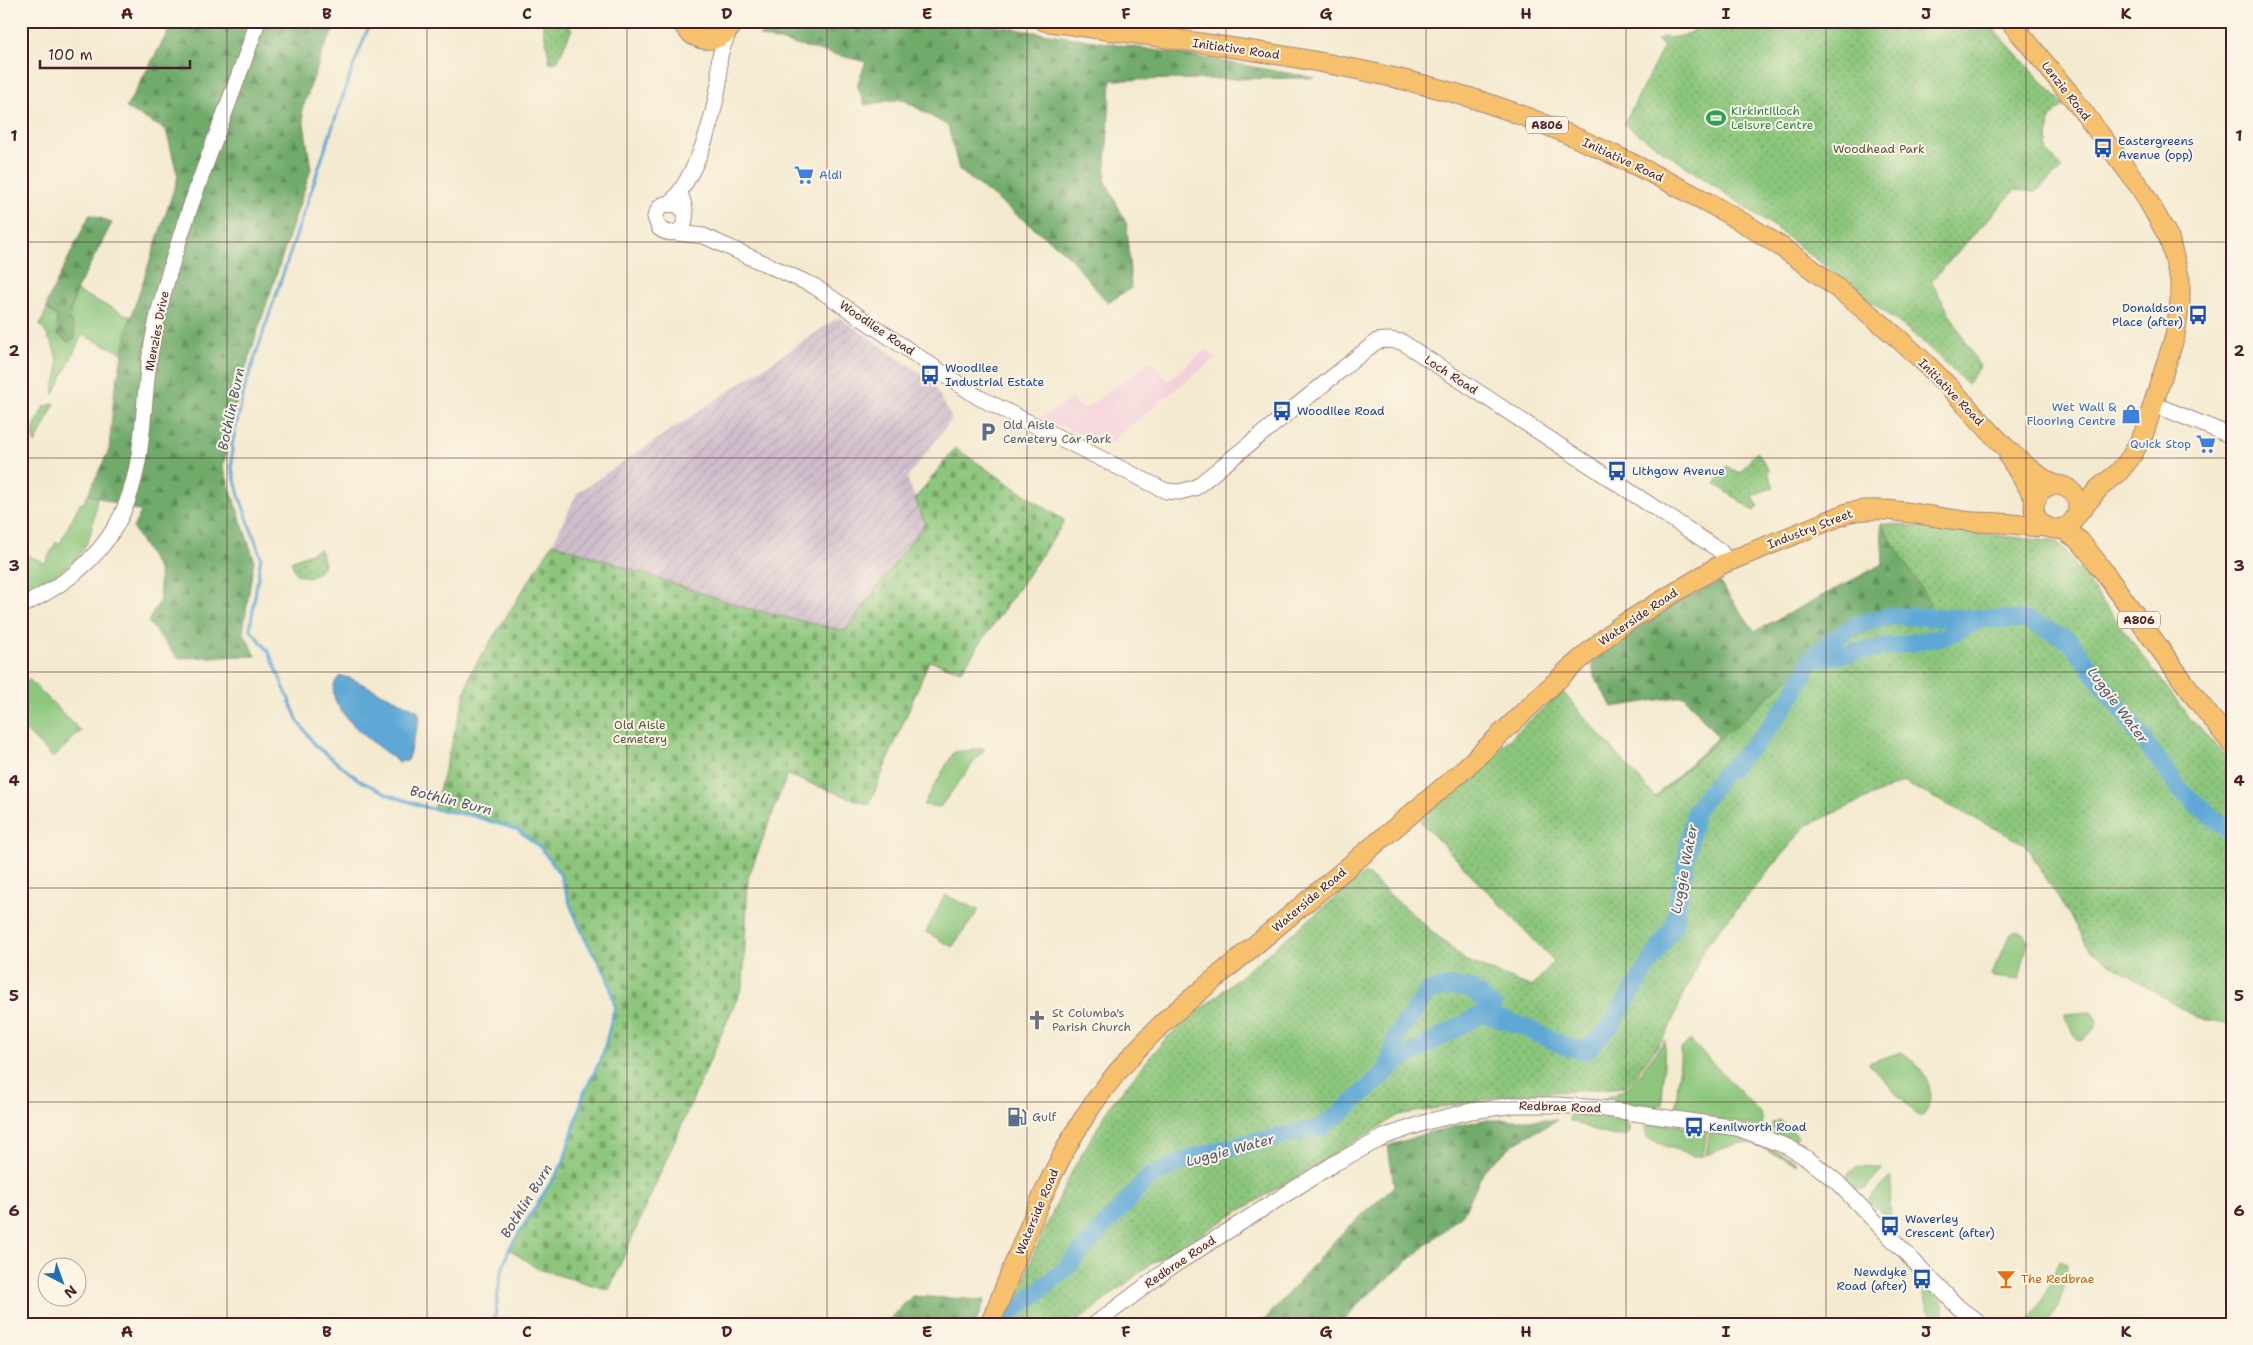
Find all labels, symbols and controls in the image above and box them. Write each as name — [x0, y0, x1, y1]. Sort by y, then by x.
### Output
text: A — [121, 3, 133, 24]
text: B — [322, 3, 332, 24]
text: C — [522, 3, 532, 24]
text: D — [721, 3, 733, 24]
text: E — [922, 3, 932, 24]
text: F — [1121, 3, 1131, 24]
text: G — [1320, 3, 1333, 24]
text: H — [1520, 3, 1532, 24]
text: I — [1722, 3, 1731, 24]
text: J — [1921, 3, 1931, 24]
text: K — [2121, 3, 2132, 24]
street label: Initiative Road — [1191, 35, 1281, 63]
scale bar — [40, 38, 190, 70]
text: 100 m — [48, 45, 93, 65]
street label: Lenzie Road — [2038, 58, 2094, 124]
place label: Kirkintilloch Leisure Centre — [1731, 103, 1814, 133]
sports icon: Kirkintilloch Leisure Centre — [1705, 107, 1727, 129]
road number: A806 — [1526, 116, 1568, 134]
text: 1 — [10, 125, 18, 146]
text: 1 — [2235, 125, 2243, 146]
place label: Eastergreens Avenue (opp) — [2118, 133, 2194, 163]
street label: Initiative Road — [1580, 134, 1667, 186]
bus stop icon: Eastergreens Avenue (opp) — [2092, 137, 2114, 159]
park label: Woodhead Park — [1833, 141, 1925, 157]
supermarket icon: Aldi — [793, 164, 815, 186]
place label: Aldi — [819, 167, 842, 183]
street label: Menzies Drive — [141, 289, 173, 373]
street label: Woodilee Road — [836, 297, 918, 359]
place label: Donaldson Place (after) — [2112, 300, 2183, 330]
bus stop icon: Donaldson Place (after) — [2187, 304, 2209, 326]
text: 2 — [8, 340, 20, 361]
text: 2 — [2233, 340, 2245, 361]
street label: Loch Road — [1421, 352, 1481, 399]
street label: Initiative Road — [1915, 355, 1988, 429]
place label: Woodilee Industrial Estate — [945, 360, 1044, 390]
bus stop icon: Woodilee Industrial Estate — [919, 364, 941, 386]
water label: Bothlin Burn — [213, 366, 249, 452]
place label: Wet Wall & Flooring Centre — [2027, 399, 2117, 429]
bus stop icon: Woodilee Road — [1271, 400, 1293, 422]
place label: Woodilee Road — [1297, 403, 1385, 419]
shop icon: Wet Wall & Flooring Centre — [2120, 403, 2142, 425]
place label: Old Aisle Cemetery Car Park — [1003, 417, 1112, 447]
parking icon: Old Aisle Cemetery Car Park — [977, 421, 999, 443]
supermarket icon: Quick Stop — [2195, 433, 2217, 455]
place label: Quick Stop — [2130, 436, 2191, 452]
bus stop icon: Lithgow Avenue — [1606, 460, 1628, 482]
place label: Lithgow Avenue — [1632, 463, 1725, 479]
street label: Industry Street — [1765, 505, 1855, 553]
text: 3 — [8, 555, 20, 576]
text: 3 — [2233, 555, 2245, 576]
street label: Waterside Road — [1595, 584, 1681, 649]
road number: A806 — [2118, 612, 2160, 628]
water label: Luggie Water — [2084, 663, 2153, 747]
park label: Old Aisle Cemetery — [613, 717, 667, 747]
text: 4 — [8, 770, 20, 791]
text: 4 — [2233, 770, 2245, 791]
water label: Bothlin Burn — [408, 781, 494, 819]
water label: Luggie Water — [1667, 822, 1702, 915]
street label: Waterside Road — [1268, 864, 1350, 936]
text: 5 — [9, 985, 19, 1006]
text: 5 — [2234, 985, 2244, 1006]
place label: St Columba's Parish Church — [1052, 1005, 1131, 1035]
church icon: St Columba's Parish Church — [1026, 1009, 1048, 1031]
street label: Redbrae Road — [1518, 1098, 1602, 1116]
fuel station icon: Gulf — [1006, 1106, 1028, 1128]
place label: Gulf — [1032, 1109, 1057, 1125]
bus stop icon: Kenilworth Road — [1683, 1116, 1705, 1138]
place label: Kenilworth Road — [1709, 1119, 1807, 1135]
water label: Luggie Water — [1184, 1129, 1276, 1170]
water label: Bothlin Burn — [496, 1161, 556, 1241]
street label: Waterside Road — [1012, 1166, 1063, 1258]
text: 6 — [8, 1200, 20, 1221]
text: 6 — [2233, 1200, 2245, 1221]
place label: Waverley Crescent (after) — [1905, 1211, 1995, 1241]
bus stop icon: Waverley Crescent (after) — [1879, 1215, 1901, 1237]
street label: Redbrae Road — [1141, 1232, 1219, 1292]
north arrow — [38, 1258, 88, 1308]
place label: Newdyke Road (after) — [1837, 1264, 1907, 1294]
bus stop icon: Newdyke Road (after) — [1911, 1268, 1933, 1290]
bar icon: The Redbrae — [1995, 1268, 2017, 1290]
place label: The Redbrae — [2021, 1271, 2095, 1287]
text: N — [60, 1281, 81, 1302]
text: A — [121, 1321, 133, 1342]
text: B — [322, 1321, 332, 1342]
text: C — [522, 1321, 532, 1342]
text: D — [721, 1321, 733, 1342]
text: E — [922, 1321, 932, 1342]
text: F — [1121, 1321, 1131, 1342]
text: G — [1320, 1321, 1333, 1342]
text: H — [1520, 1321, 1532, 1342]
text: I — [1722, 1321, 1731, 1342]
text: J — [1921, 1321, 1931, 1342]
text: K — [2121, 1321, 2132, 1342]

